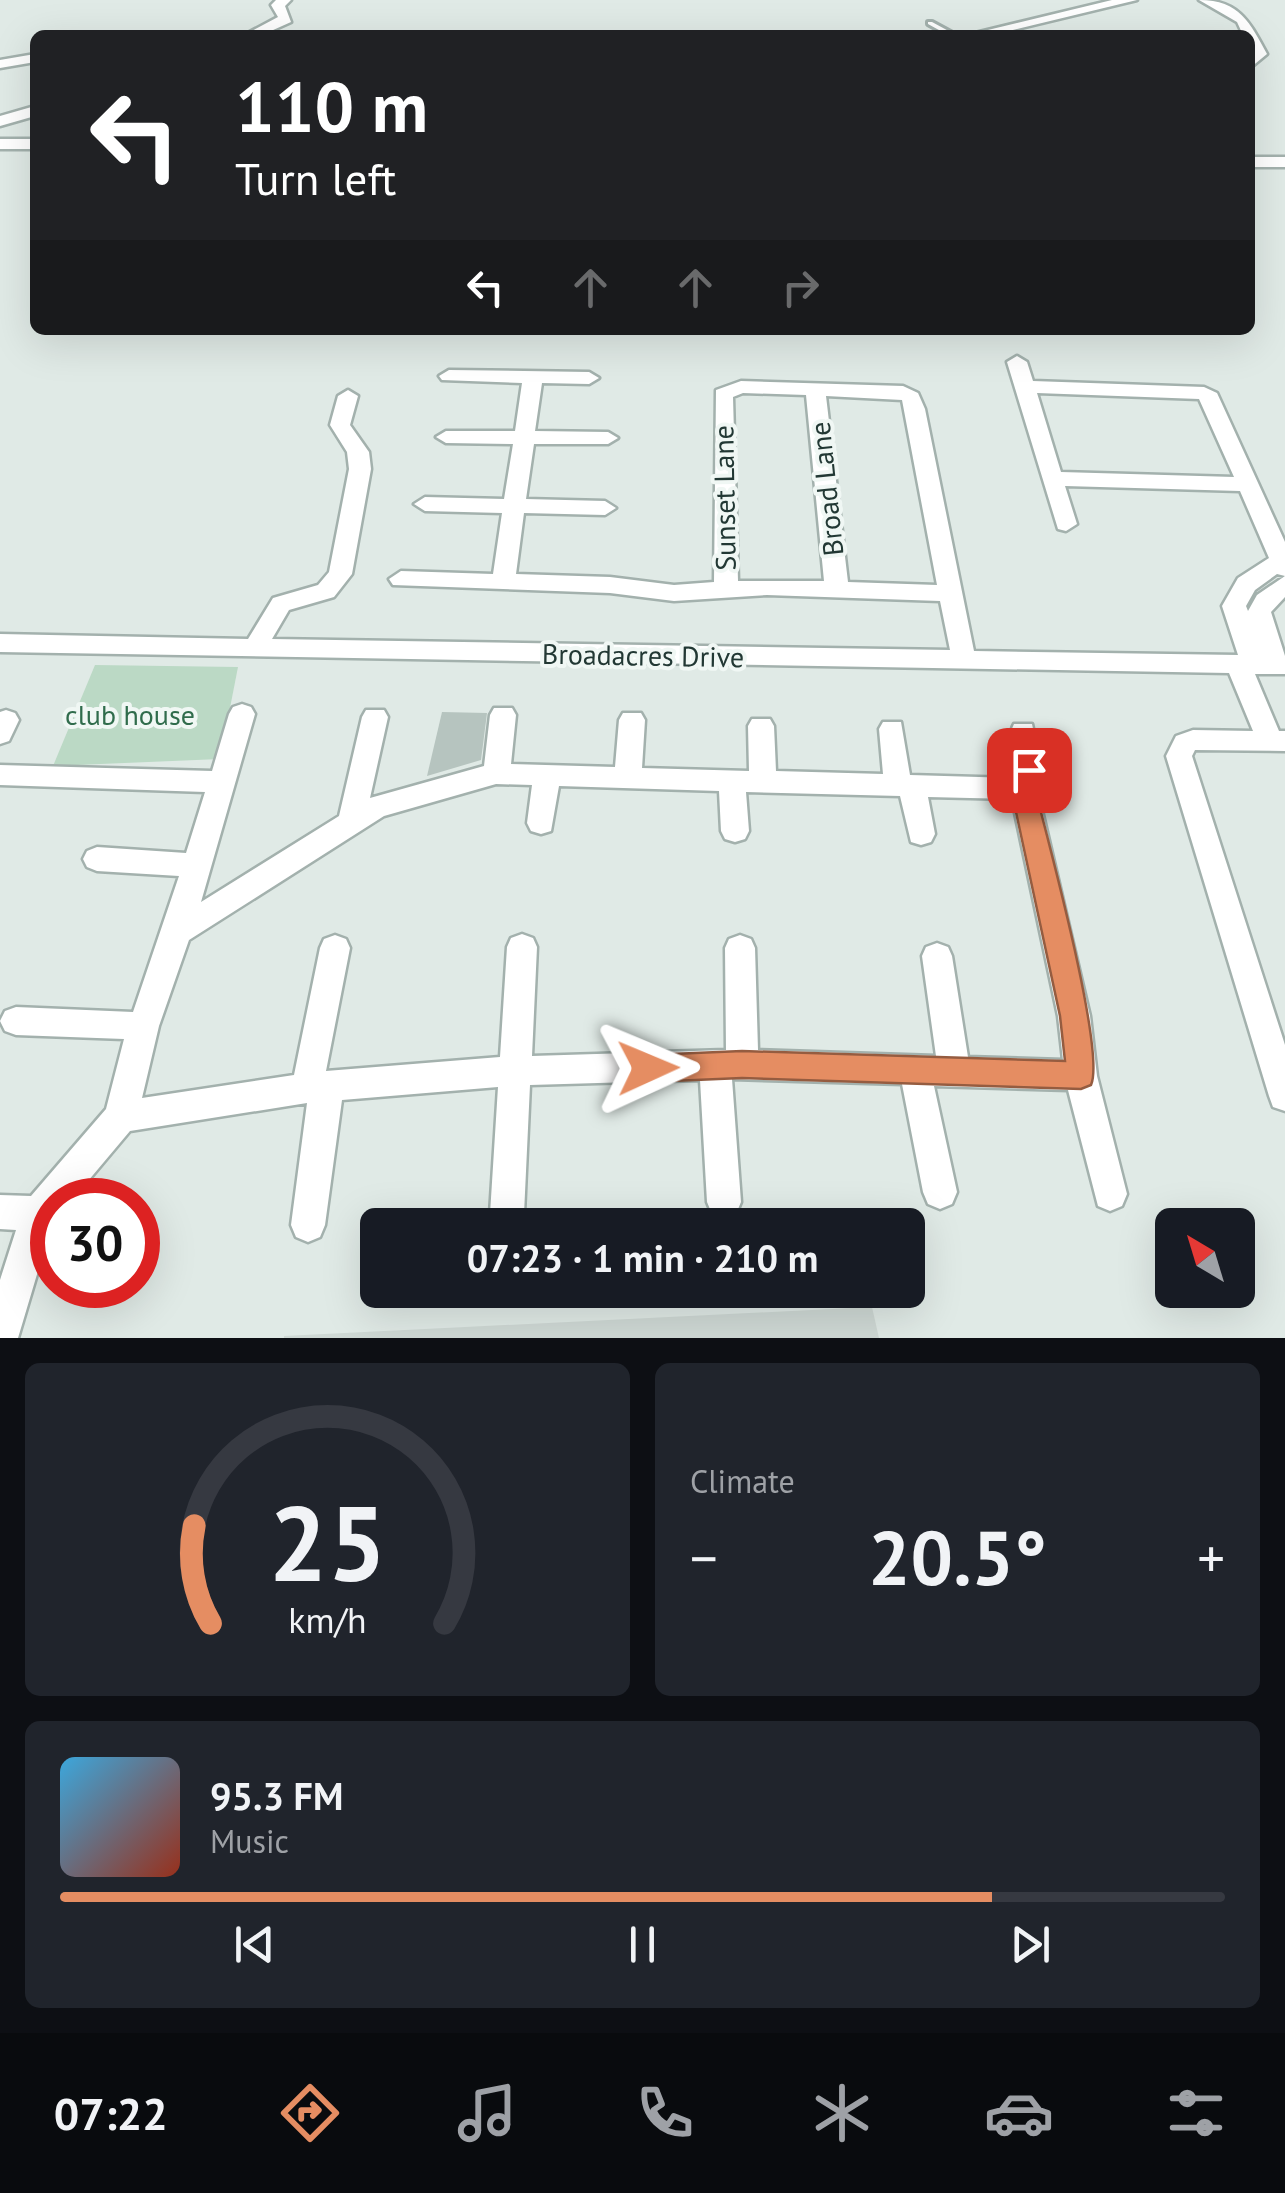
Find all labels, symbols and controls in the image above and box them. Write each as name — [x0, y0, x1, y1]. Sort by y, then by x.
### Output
text: 110 m — [235, 61, 428, 151]
icon: left — [70, 70, 200, 200]
text: Turn left — [235, 149, 396, 207]
icon: left — [458, 260, 513, 315]
icon: ahead — [563, 260, 618, 315]
icon: ahead — [668, 260, 723, 315]
icon: right — [773, 260, 828, 315]
street label: Broad Lane — [801, 420, 851, 558]
street label: Sunset Lane — [704, 425, 744, 571]
street label: Broadacres Drive — [542, 635, 744, 675]
park label: club house — [65, 696, 195, 733]
pin — [987, 728, 1072, 813]
icon: arrive — [1002, 743, 1057, 798]
position arrow — [596, 1016, 700, 1120]
speed limit sign: 30 — [30, 1178, 160, 1308]
north arrow — [1155, 1208, 1255, 1308]
map controls — [1155, 1208, 1255, 1308]
text: 07:23 · 1 min · 210 m — [467, 1233, 818, 1282]
text: Climate — [690, 1460, 795, 1502]
text: 25 — [269, 1475, 386, 1610]
text: 20.5° — [868, 1509, 1047, 1606]
text: − — [690, 1522, 718, 1593]
text: + — [1197, 1522, 1225, 1593]
text: km/h — [288, 1597, 367, 1643]
text: 95.3 FM — [210, 1771, 343, 1820]
text: Music — [210, 1820, 289, 1862]
icon: previous — [227, 1917, 282, 1972]
icon: pause — [615, 1917, 670, 1972]
icon: next — [1003, 1917, 1058, 1972]
icon: directions — [275, 2078, 345, 2148]
icon: music — [452, 2078, 522, 2148]
icon: phone — [630, 2078, 700, 2148]
icon: climate — [807, 2078, 877, 2148]
icon: car — [984, 2078, 1054, 2148]
icon: filters — [1161, 2078, 1231, 2148]
text: 07:22 — [54, 2084, 168, 2142]

